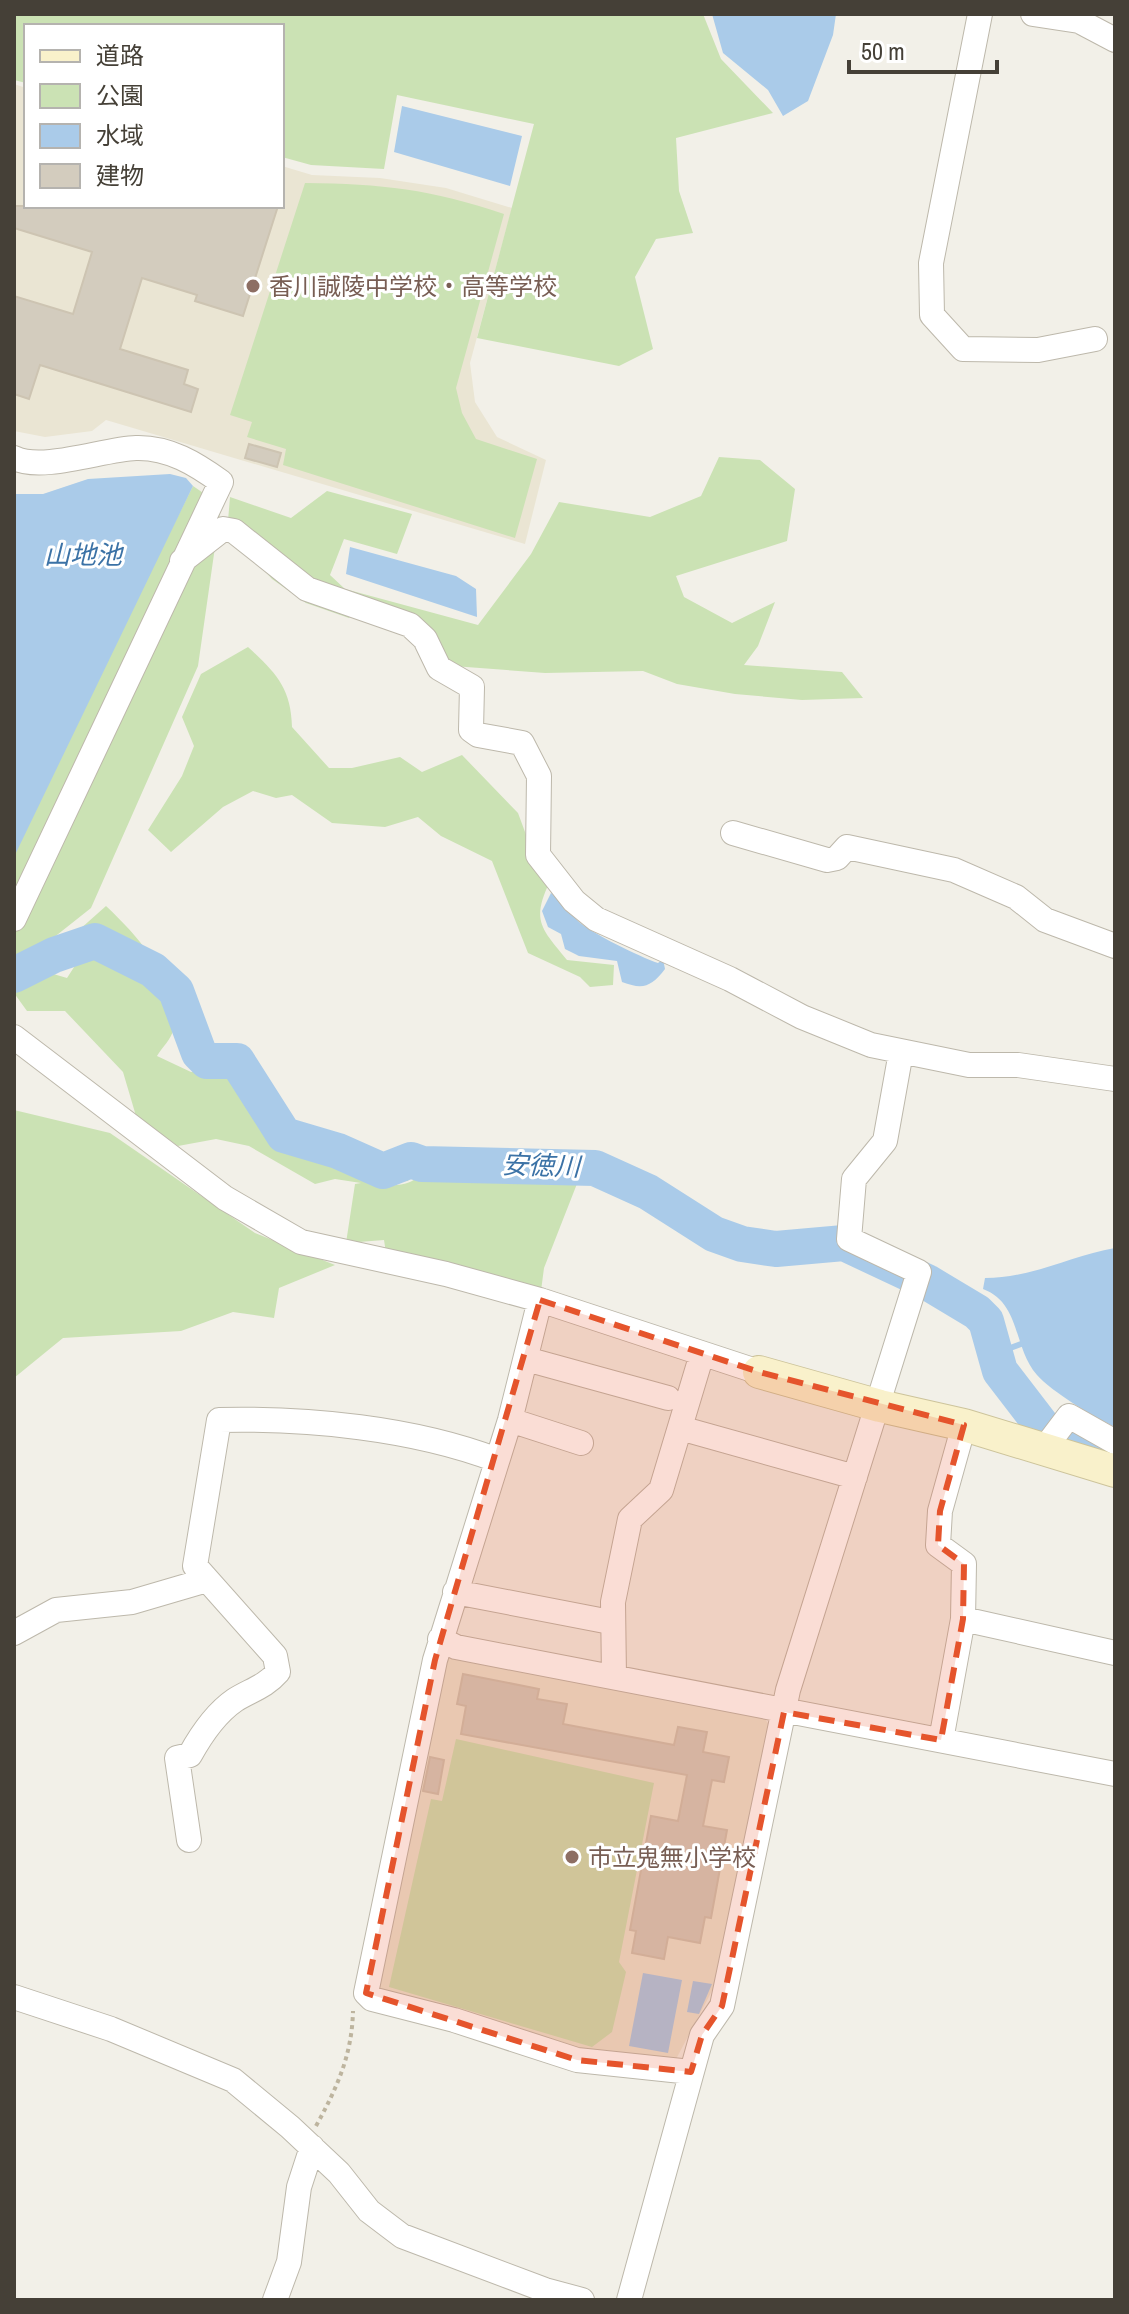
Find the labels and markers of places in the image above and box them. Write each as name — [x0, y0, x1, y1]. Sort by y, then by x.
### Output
place label: 香川誠陵中学校・高等学校 — [269, 270, 557, 302]
marker: 香川誠陵中学校・高等学校 — [244, 277, 262, 295]
place label: 市立鬼無小学校 — [588, 1841, 756, 1873]
marker: 市立鬼無小学校 — [563, 1848, 581, 1866]

